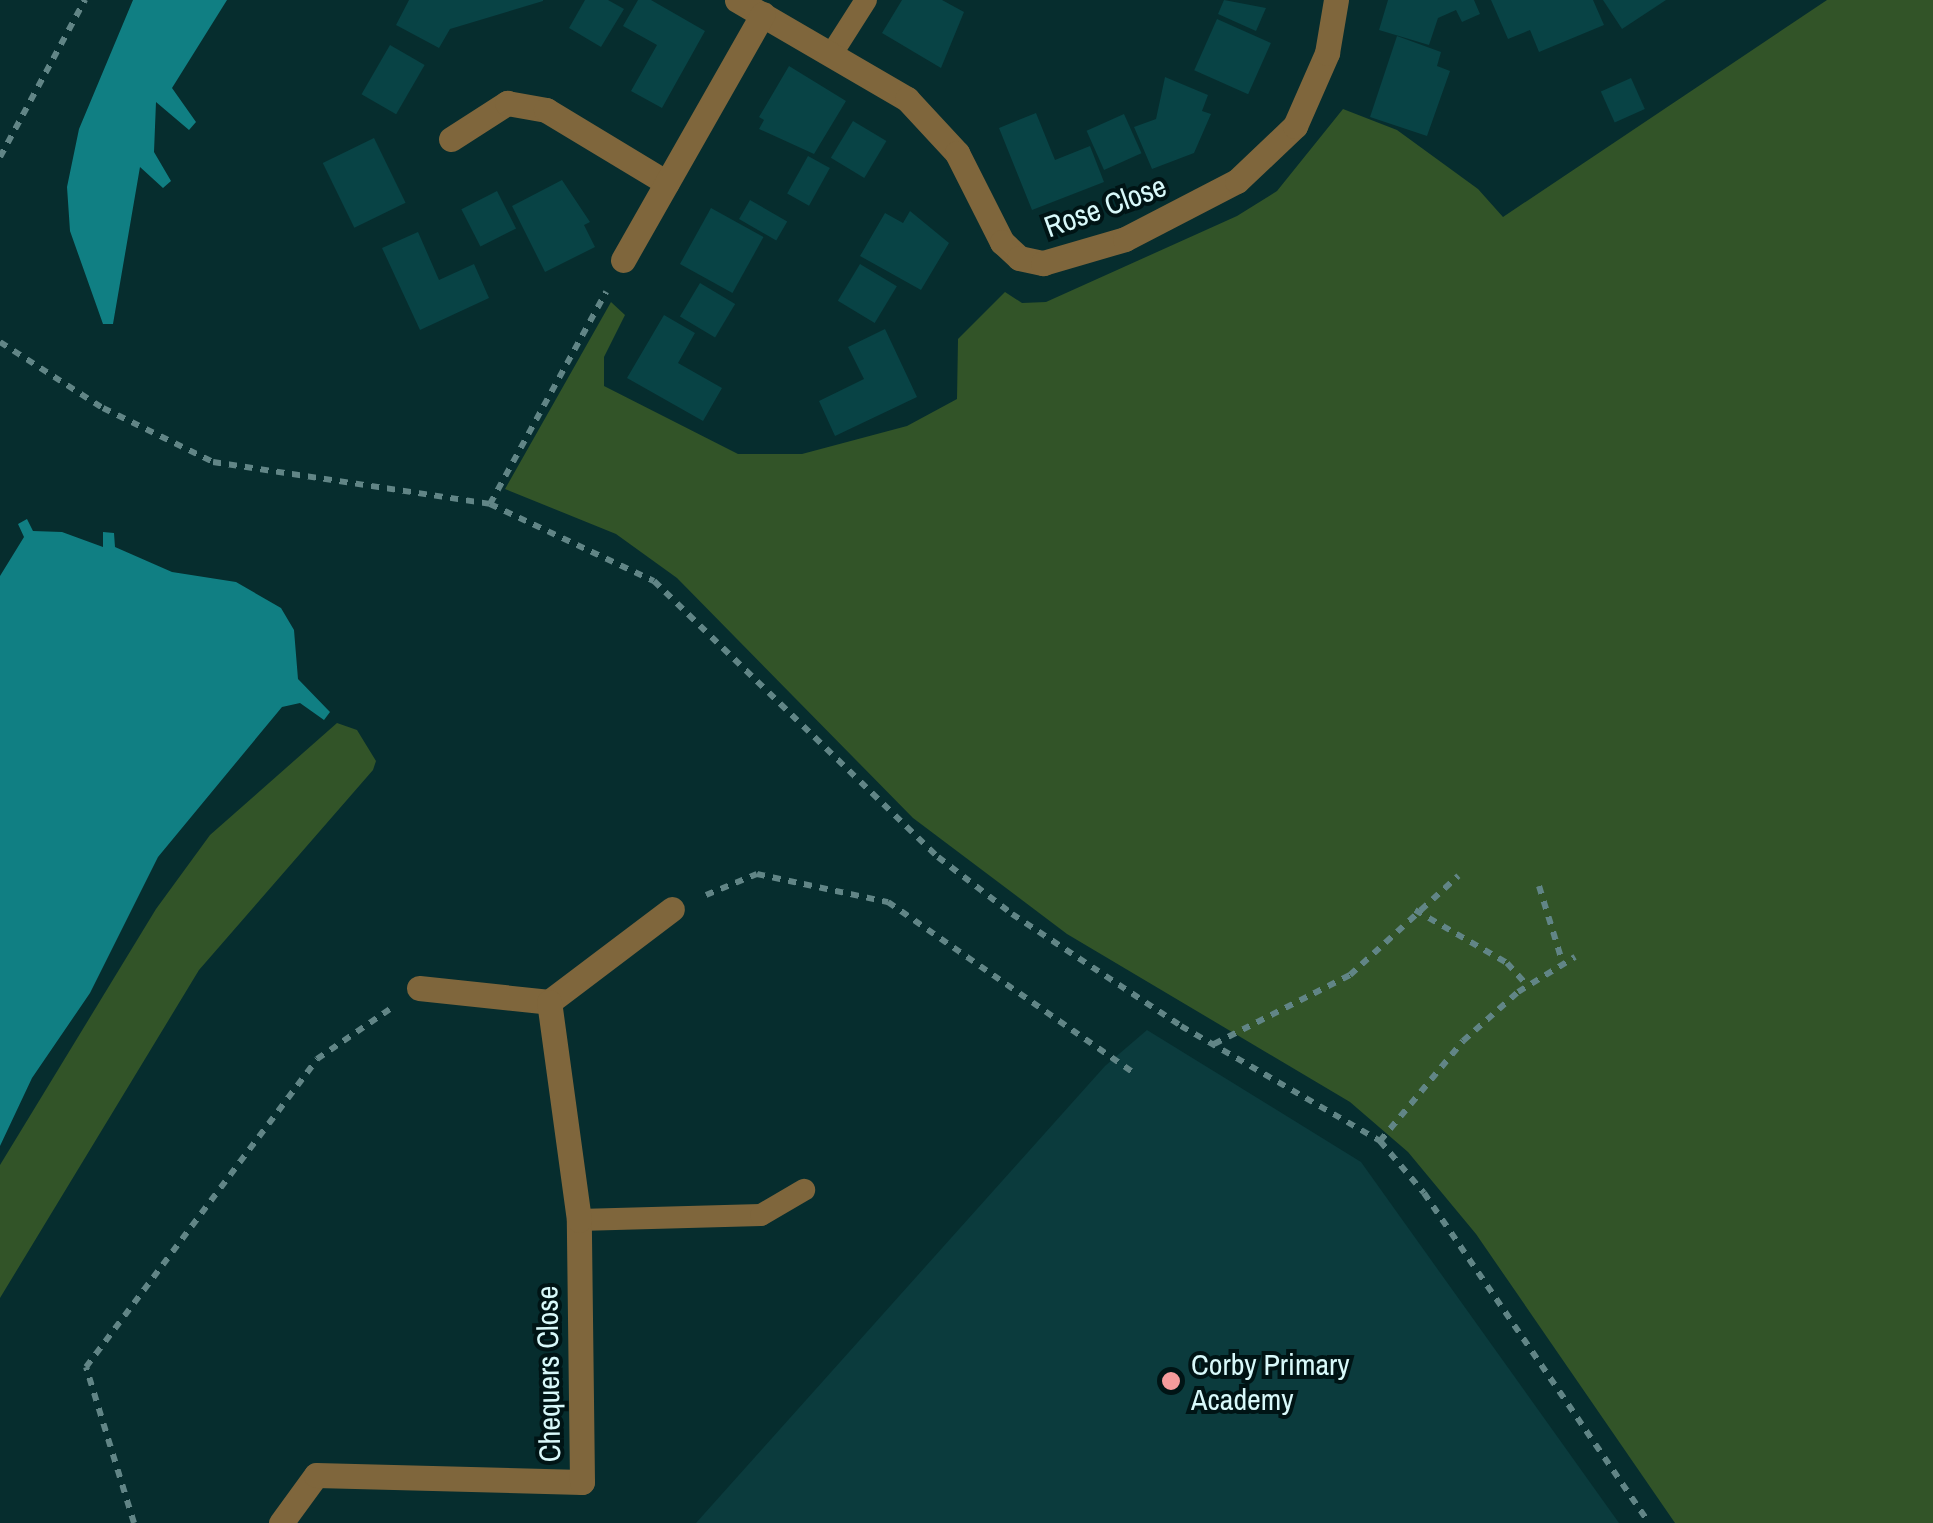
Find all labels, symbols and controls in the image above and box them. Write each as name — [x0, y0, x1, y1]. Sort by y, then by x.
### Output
street label: Rose Close — [1039, 167, 1171, 245]
street label: Chequers Close — [528, 1286, 568, 1462]
place label: Corby Primary Academy — [1191, 1346, 1350, 1416]
marker: Corby Primary Academy — [1160, 1370, 1182, 1392]

